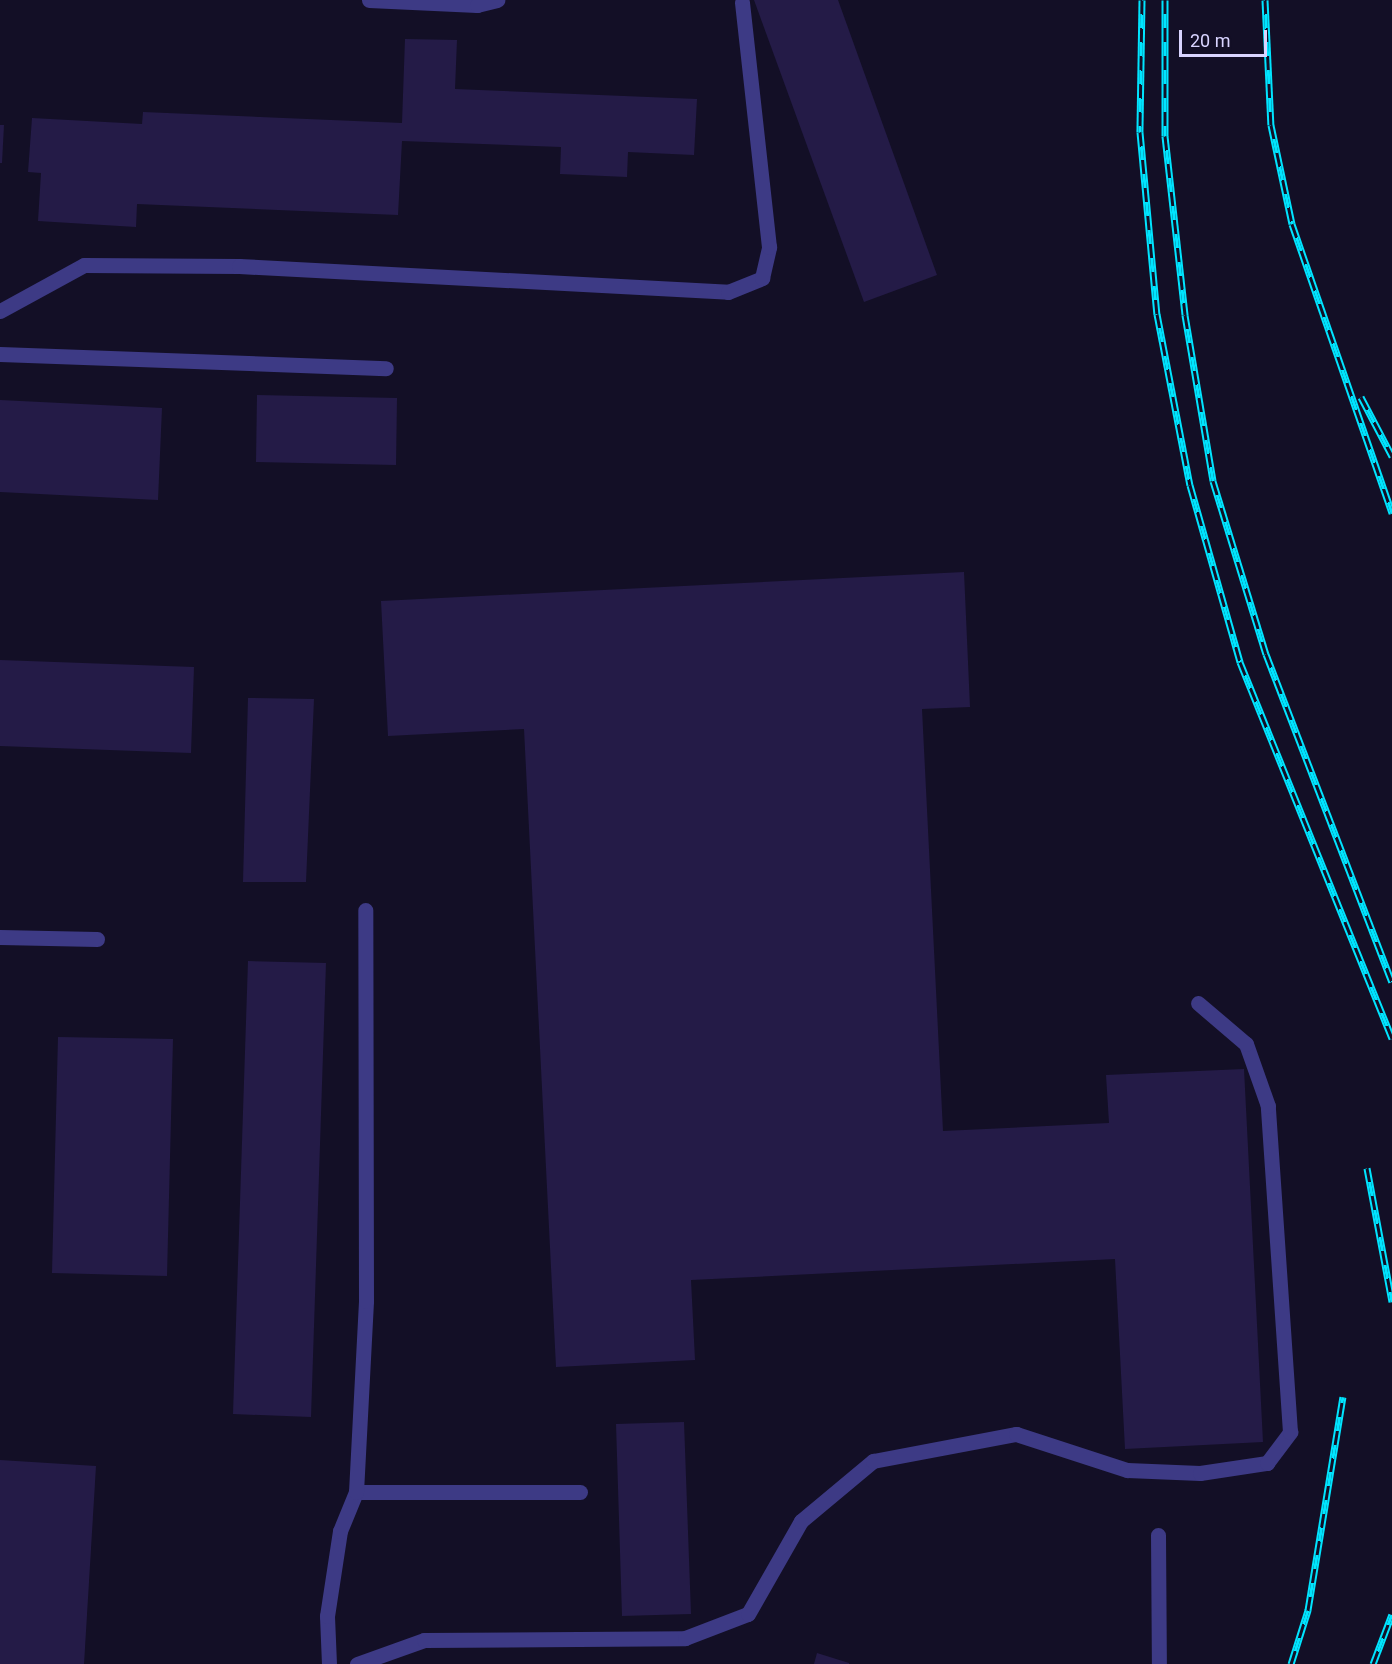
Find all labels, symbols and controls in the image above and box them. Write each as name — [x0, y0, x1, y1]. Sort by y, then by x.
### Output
scale bar — [1182, 18, 1270, 56]
text: 20 m — [1190, 30, 1230, 51]

